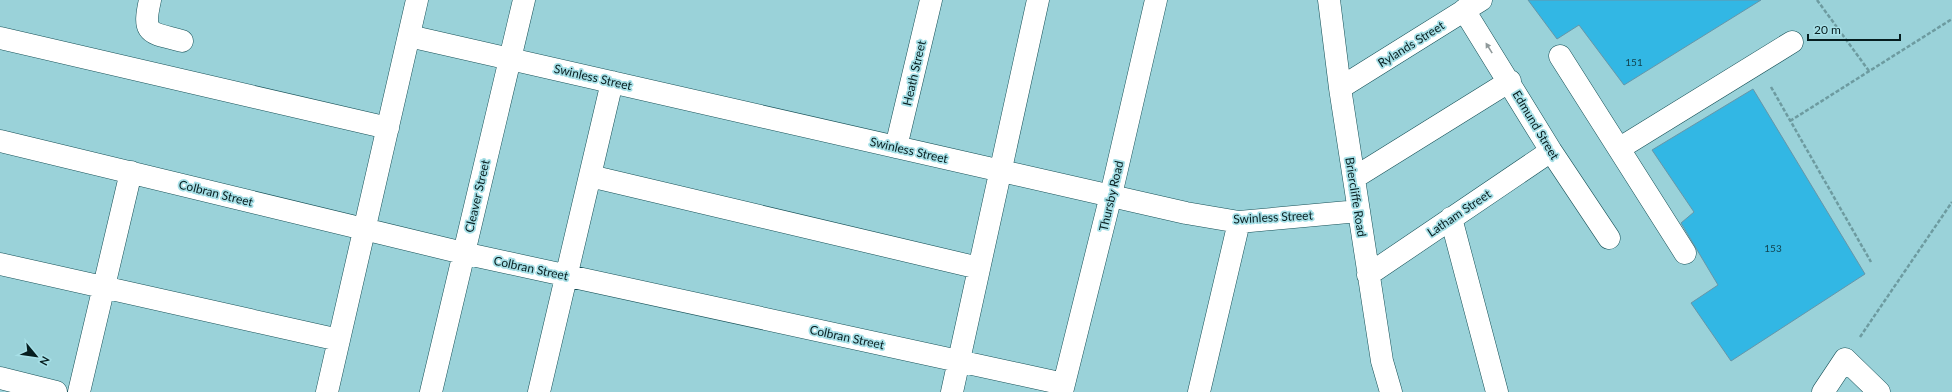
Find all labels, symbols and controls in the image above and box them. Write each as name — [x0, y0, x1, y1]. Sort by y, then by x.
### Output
scale bar — [1808, 16, 1900, 42]
street label: Rylands Street — [1375, 17, 1448, 70]
text: 20 m — [1814, 22, 1841, 37]
street label: Heath Street — [899, 38, 929, 107]
one-way arrow — [1485, 42, 1492, 54]
house number: 151 — [1625, 56, 1643, 68]
street label: Swinless Street — [553, 61, 634, 93]
street label: Edmund Street — [1509, 88, 1563, 163]
street label: Swinless Street — [869, 134, 950, 166]
street label: Briercliffe Road — [1342, 156, 1370, 238]
street label: Cleaver Street — [461, 158, 493, 234]
street label: Thursby Road — [1096, 159, 1126, 233]
street label: Colbran Street — [177, 177, 255, 210]
street label: Latham Street — [1424, 186, 1494, 240]
street label: Swinless Street — [1233, 207, 1314, 227]
house number: 153 — [1764, 242, 1782, 254]
street label: Colbran Street — [492, 253, 570, 283]
street label: Colbran Street — [808, 322, 886, 352]
north arrow — [16, 336, 56, 376]
text: N — [37, 354, 53, 368]

